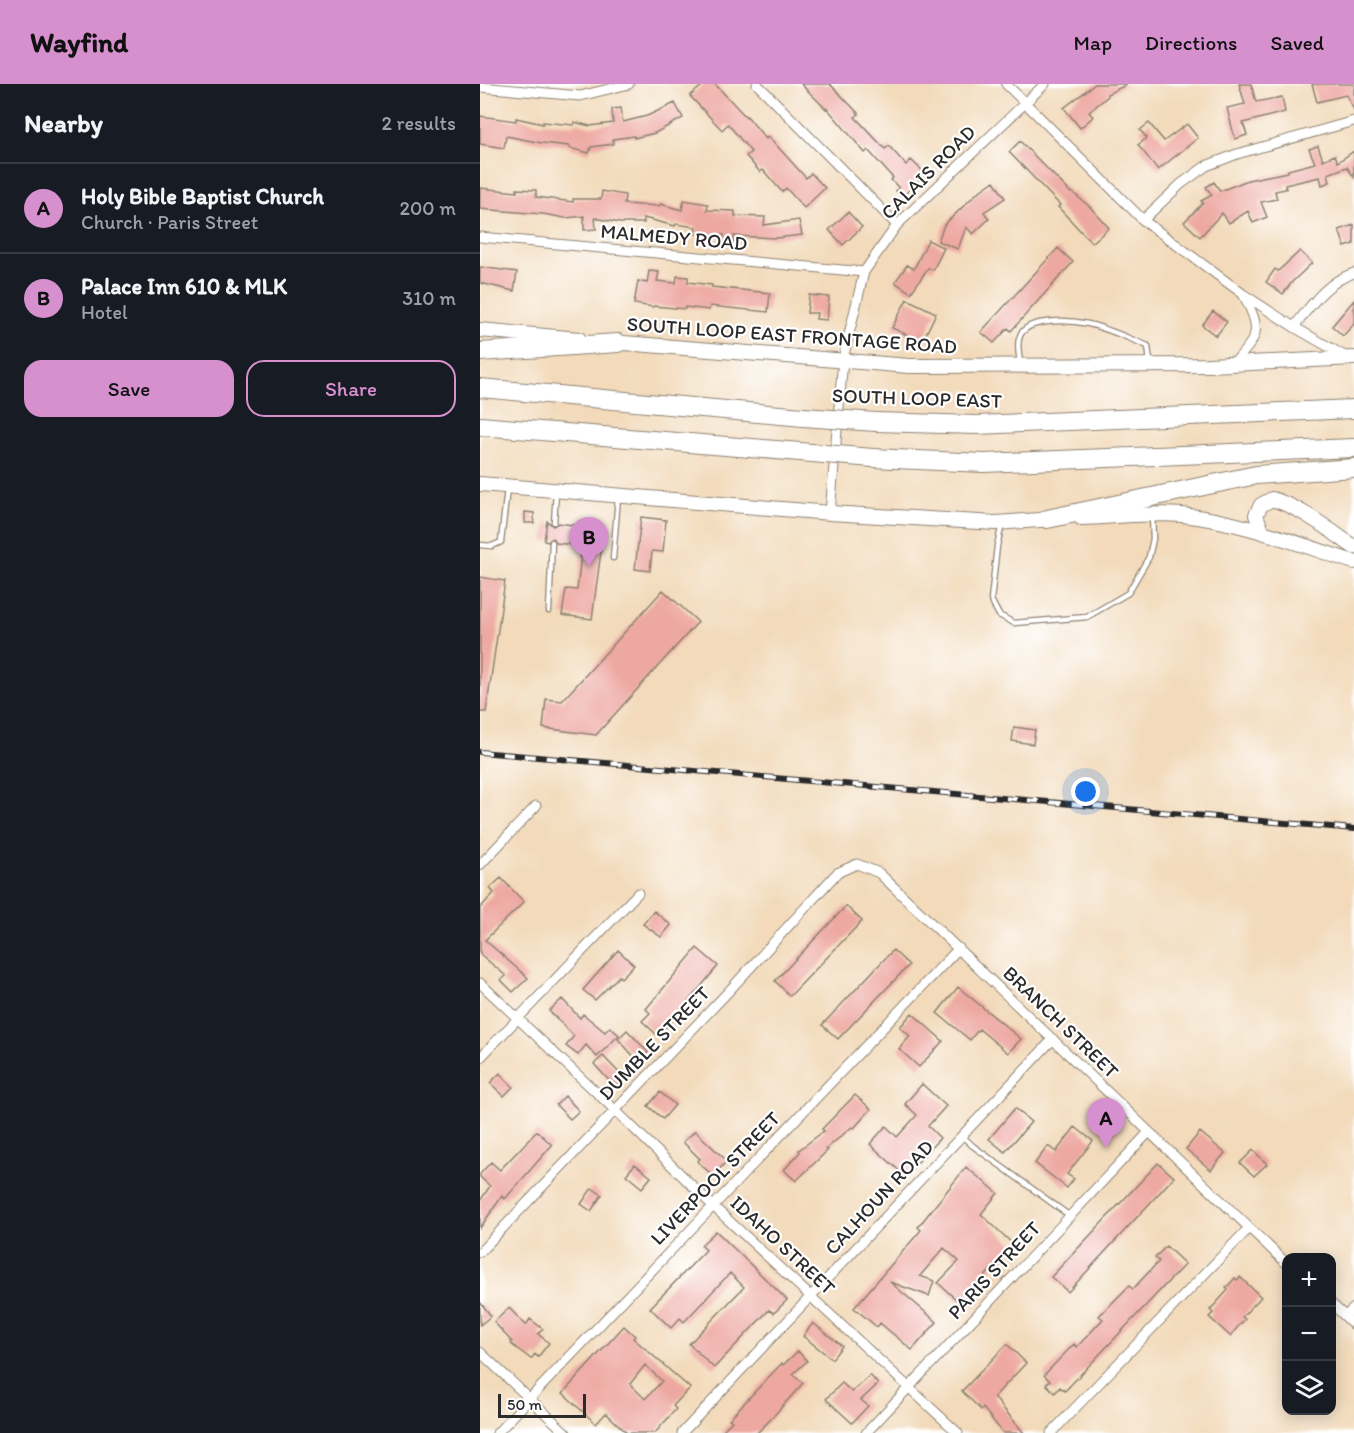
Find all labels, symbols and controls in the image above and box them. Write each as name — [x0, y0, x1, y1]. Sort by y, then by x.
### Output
text: Wayfind — [30, 25, 128, 59]
text: Map — [1074, 30, 1112, 55]
text: Directions — [1145, 30, 1237, 55]
text: Saved — [1270, 30, 1324, 55]
text: Nearby — [24, 107, 103, 139]
text: 2 results — [382, 111, 456, 135]
street label: CALAIS ROAD — [876, 120, 980, 224]
text: Holy Bible Baptist Church — [81, 183, 324, 210]
text: A — [37, 196, 50, 220]
text: 200 m — [400, 196, 456, 220]
text: Church · Paris Street — [81, 210, 258, 234]
street label: MALMEDY ROAD — [600, 219, 748, 255]
text: Palace Inn 610 & MLK — [81, 273, 287, 300]
text: B — [37, 286, 50, 310]
text: 310 m — [402, 286, 456, 310]
text: Hotel — [81, 300, 128, 324]
street label: SOUTH LOOP EAST FRONTAGE ROAD — [626, 311, 958, 359]
button: Save — [24, 360, 234, 417]
button: Share — [246, 360, 456, 417]
street label: SOUTH LOOP EAST — [832, 383, 1002, 413]
pin: B — [570, 518, 608, 567]
your location — [1071, 777, 1100, 806]
street label: BRANCH STREET — [998, 961, 1124, 1083]
street label: DUMBLE STREET — [593, 981, 715, 1105]
pin: A — [1086, 1098, 1126, 1148]
street label: LIVERPOOL STREET — [645, 1106, 785, 1250]
street label: CALHOUN ROAD — [820, 1135, 938, 1259]
street label: IDAHO STREET — [726, 1190, 840, 1300]
street label: PARIS STREET — [943, 1216, 1045, 1324]
map controls — [1282, 1253, 1336, 1415]
button: + — [1282, 1253, 1336, 1307]
button: − — [1282, 1307, 1336, 1361]
button: layers — [1282, 1361, 1336, 1415]
scale bar — [498, 1391, 586, 1418]
text: 50 m — [507, 1395, 542, 1414]

